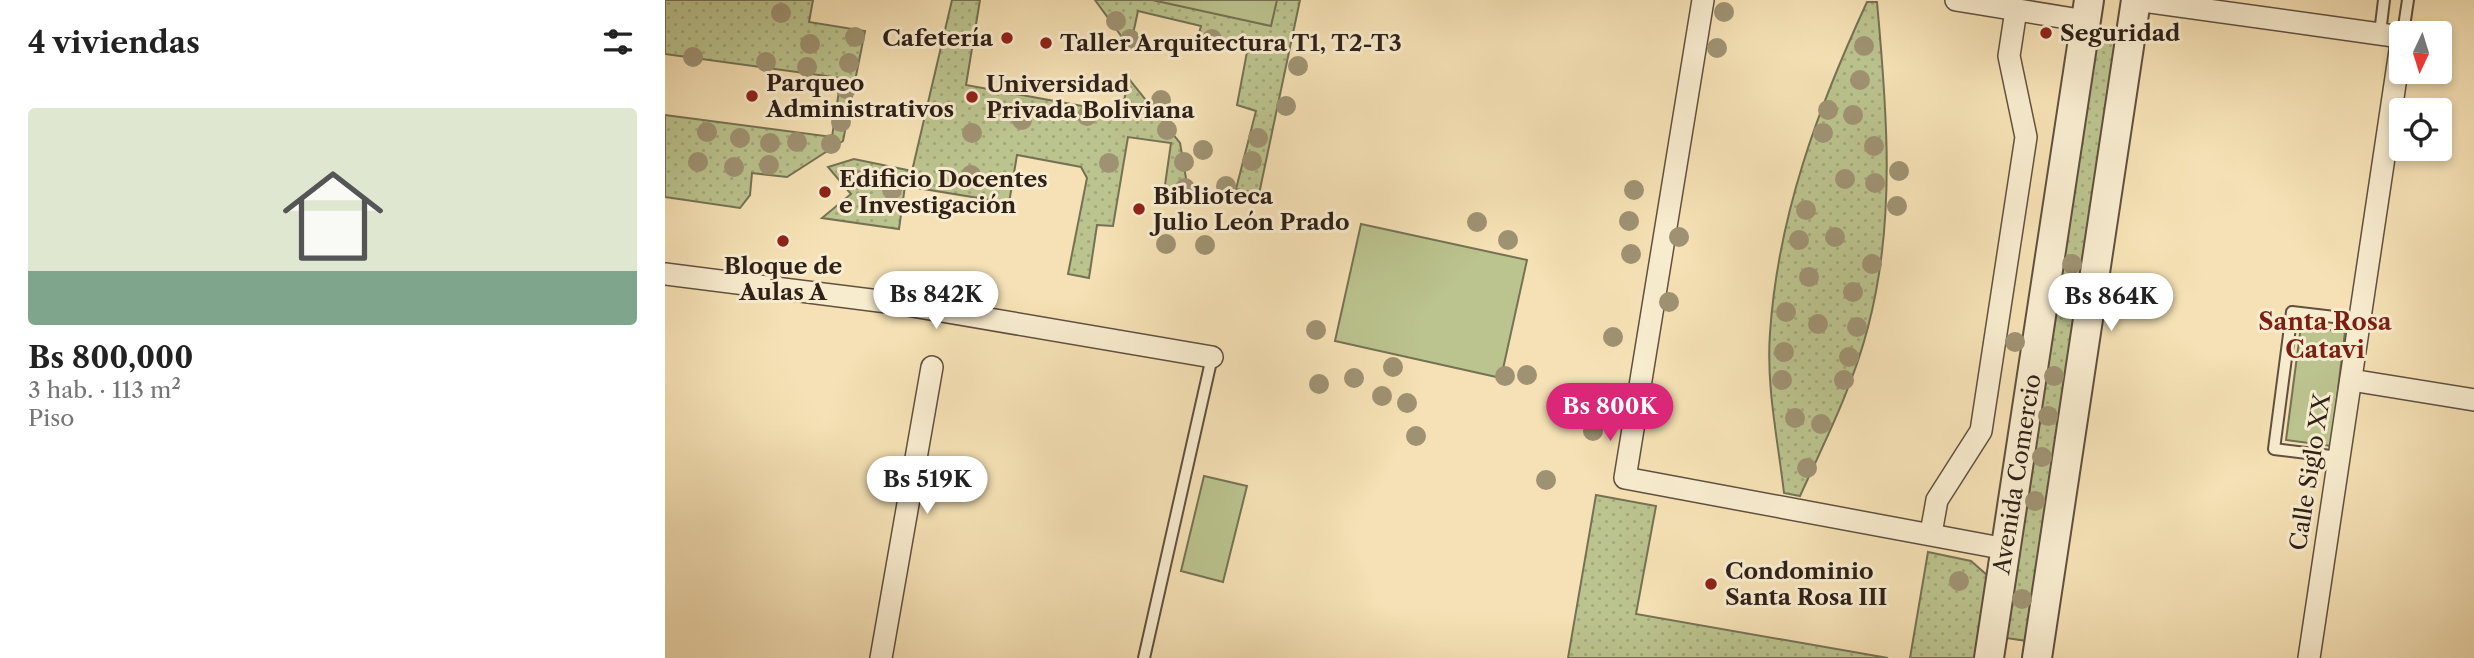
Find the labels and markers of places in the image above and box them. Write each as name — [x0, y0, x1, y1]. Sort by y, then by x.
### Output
place label: Seguridad — [2060, 19, 2181, 47]
place label: Cafetería — [882, 24, 994, 52]
marker: Seguridad — [2038, 25, 2054, 41]
place label: Taller Arquitectura T1, T2-T3 — [1060, 29, 1402, 57]
marker: Cafetería — [999, 30, 1015, 46]
marker: Taller Arquitectura T1, T2-T3 — [1038, 35, 1054, 51]
place label: Parqueo Administrativos — [765, 69, 954, 123]
place label: Universidad Privada Boliviana — [986, 70, 1195, 124]
marker: Parqueo Administrativos — [744, 88, 760, 104]
marker: Universidad Privada Boliviana — [964, 89, 980, 105]
place label: Edificio Docentes e Investigación — [839, 165, 1048, 219]
place label: Biblioteca Julio León Prado — [1149, 182, 1350, 236]
marker: Edificio Docentes e Investigación — [817, 184, 833, 200]
marker: Biblioteca Julio León Prado — [1131, 201, 1147, 217]
marker: Bloque de Aulas A — [775, 233, 791, 249]
place label: Bloque de Aulas A — [724, 252, 843, 306]
pin: Bs 842K — [871, 272, 1001, 331]
pin: Bs 864K — [2046, 274, 2176, 333]
pin: Bs 800K — [1545, 384, 1675, 443]
pin: Bs 519K — [862, 456, 992, 516]
place label: Condominio Santa Rosa III — [1725, 557, 1887, 611]
marker: Condominio Santa Rosa III — [1703, 576, 1719, 592]

